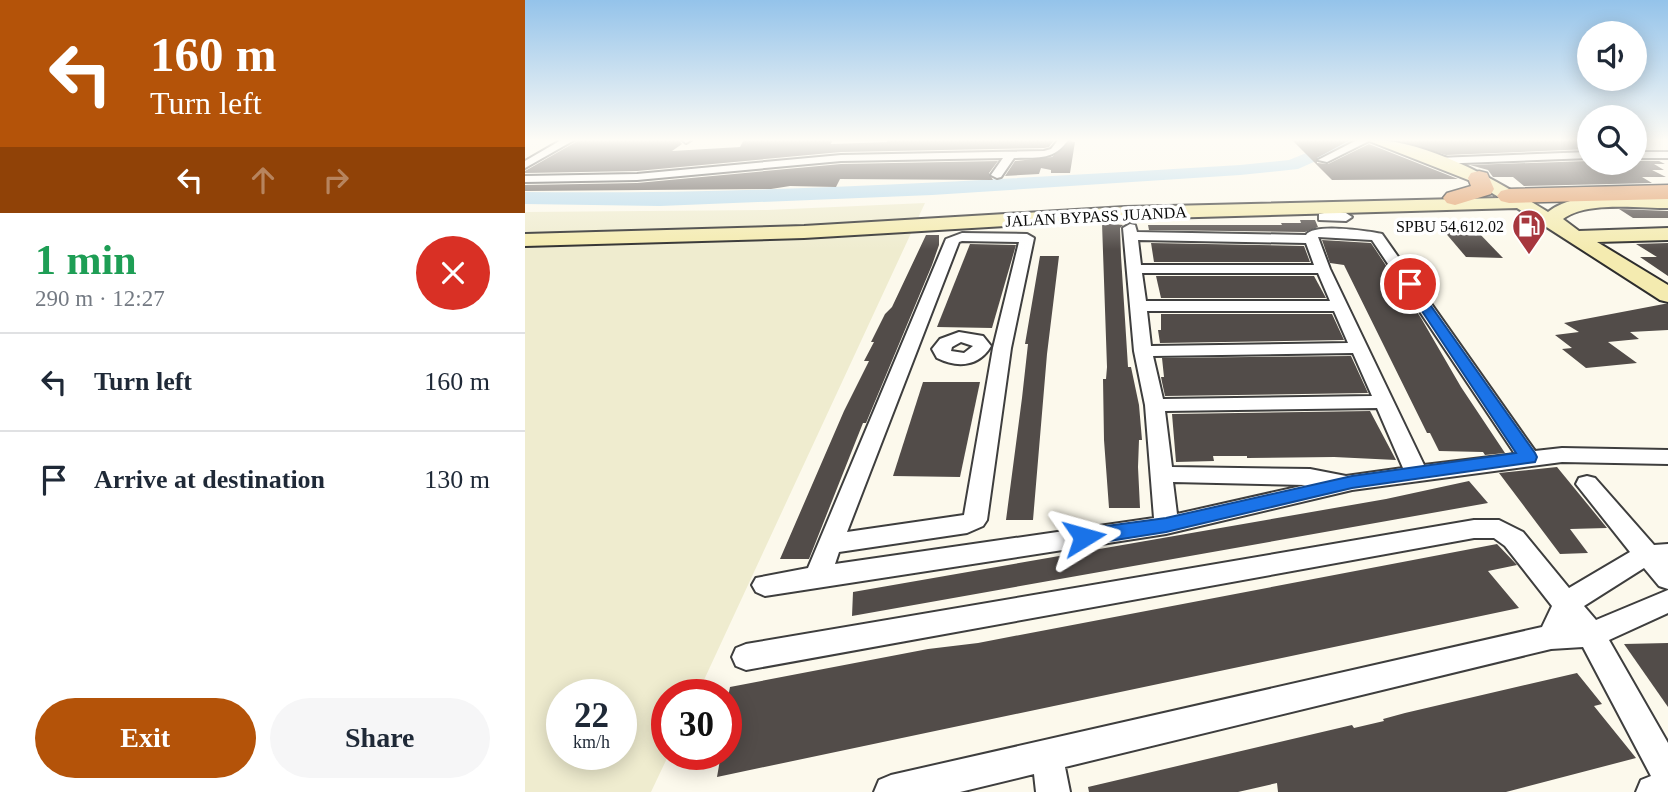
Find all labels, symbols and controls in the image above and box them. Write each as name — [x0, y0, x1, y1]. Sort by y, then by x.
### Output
map controls — [1577, 21, 1647, 175]
button: sound — [1577, 21, 1647, 91]
text: 160 m — [150, 27, 277, 82]
icon: left — [35, 28, 126, 119]
text: Turn left — [150, 85, 262, 121]
button: search — [1577, 105, 1647, 175]
icon: left — [171, 161, 209, 199]
icon: ahead — [244, 161, 282, 199]
icon: right — [317, 161, 355, 199]
street label: JALAN BYPASS JUANDA — [1005, 203, 1188, 230]
fuel station icon: SPBU 54.612.02 — [1510, 207, 1548, 256]
place label: SPBU 54.612.02 — [1396, 218, 1504, 235]
button: close — [416, 236, 490, 310]
text: 1 min — [35, 237, 137, 283]
pin — [1380, 254, 1440, 314]
icon: arrive — [1391, 265, 1429, 303]
text: 290 m · 12:27 — [35, 286, 165, 311]
icon: left — [35, 363, 73, 401]
text: Turn left — [94, 367, 192, 396]
text: 160 m — [424, 367, 490, 396]
icon: arrive — [35, 461, 73, 499]
text: Arrive at destination — [94, 465, 325, 494]
text: 130 m — [424, 465, 490, 494]
position arrow — [1047, 500, 1121, 574]
speed limit sign: 30 — [651, 679, 742, 770]
text: 22 — [574, 696, 609, 735]
button: Exit — [35, 698, 256, 778]
button: Share — [270, 698, 490, 778]
text: km/h — [573, 732, 610, 752]

